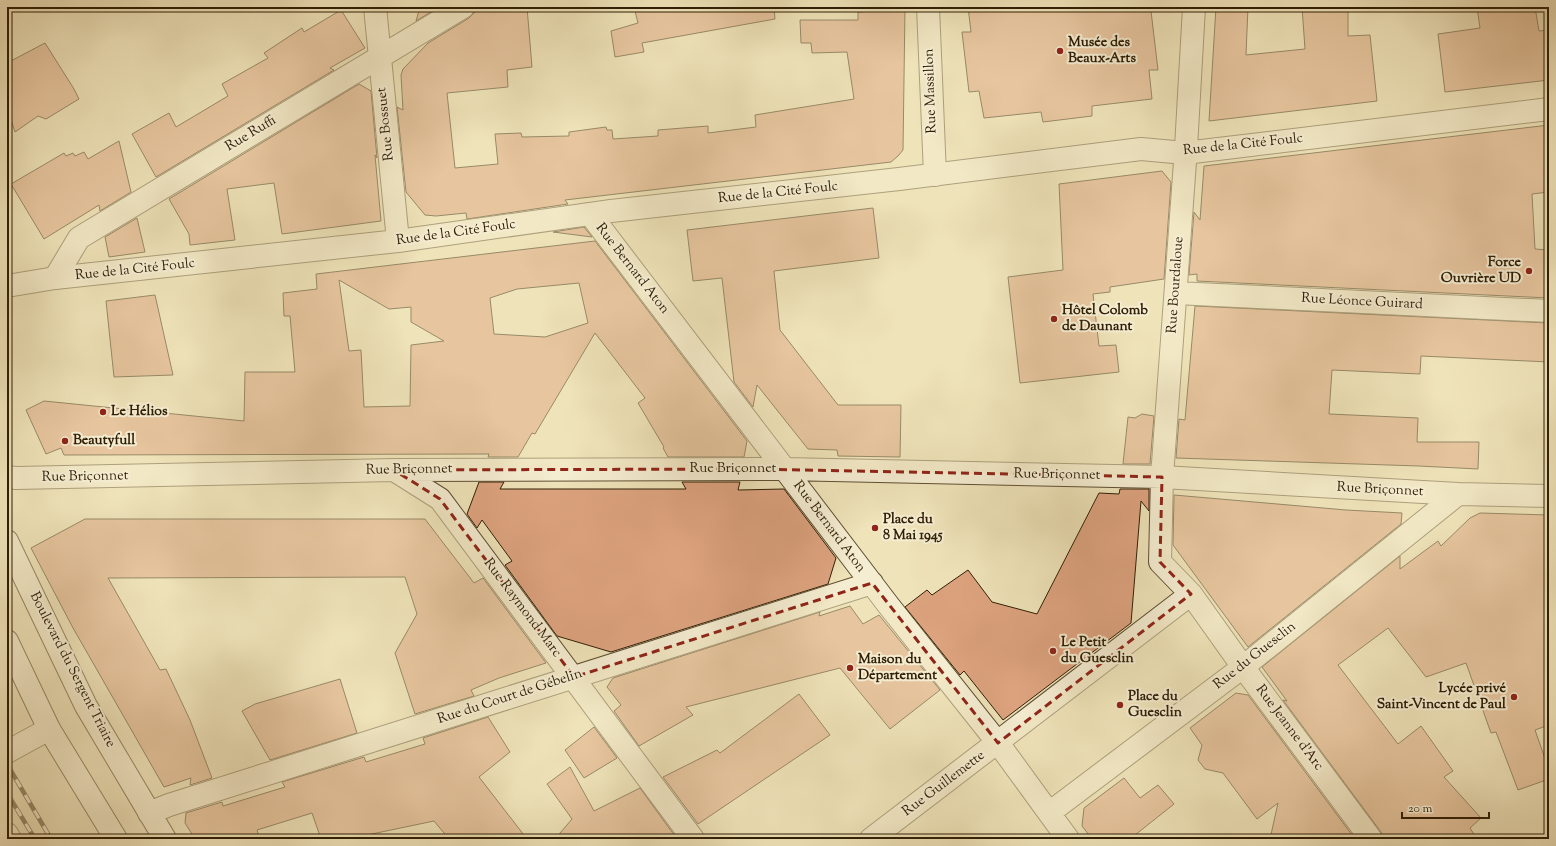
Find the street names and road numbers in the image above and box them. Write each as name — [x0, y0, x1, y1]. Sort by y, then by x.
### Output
street label: Rue Massillon — [920, 48, 942, 134]
street label: Rue Bossuet — [372, 86, 400, 162]
street label: Rue Ruffi — [222, 111, 280, 157]
street label: Rue de la Cité Foulc — [1182, 129, 1304, 161]
street label: Rue de la Cité Foulc — [717, 177, 839, 209]
street label: Rue de la Cité Foulc — [395, 215, 517, 251]
street label: Rue Bernard Aton — [590, 219, 674, 319]
street label: Rue Bourdaloue — [1163, 236, 1189, 334]
street label: Rue de la Cité Foulc — [74, 254, 196, 286]
street label: Rue Léonce Guirard — [1301, 289, 1423, 315]
street label: Rue Briçonnet — [365, 459, 453, 481]
street label: Rue Briçonnet — [690, 459, 777, 479]
street label: Rue Briçonnet — [1013, 464, 1101, 486]
street label: Rue Briçonnet — [41, 466, 129, 488]
street label: Rue Bernard Aton — [788, 477, 870, 577]
street label: Rue Briçonnet — [1336, 478, 1424, 502]
street label: Rue Raymond Marc — [478, 554, 566, 662]
street label: Boulevard du Sergent Triaire — [24, 589, 120, 751]
street label: Rue du Guesclin — [1209, 617, 1301, 695]
street label: Rue du Court de Gébelin — [435, 664, 585, 730]
street label: Rue Jeanne d'Arc — [1250, 681, 1328, 775]
street label: Rue Guillemette — [898, 746, 990, 822]

